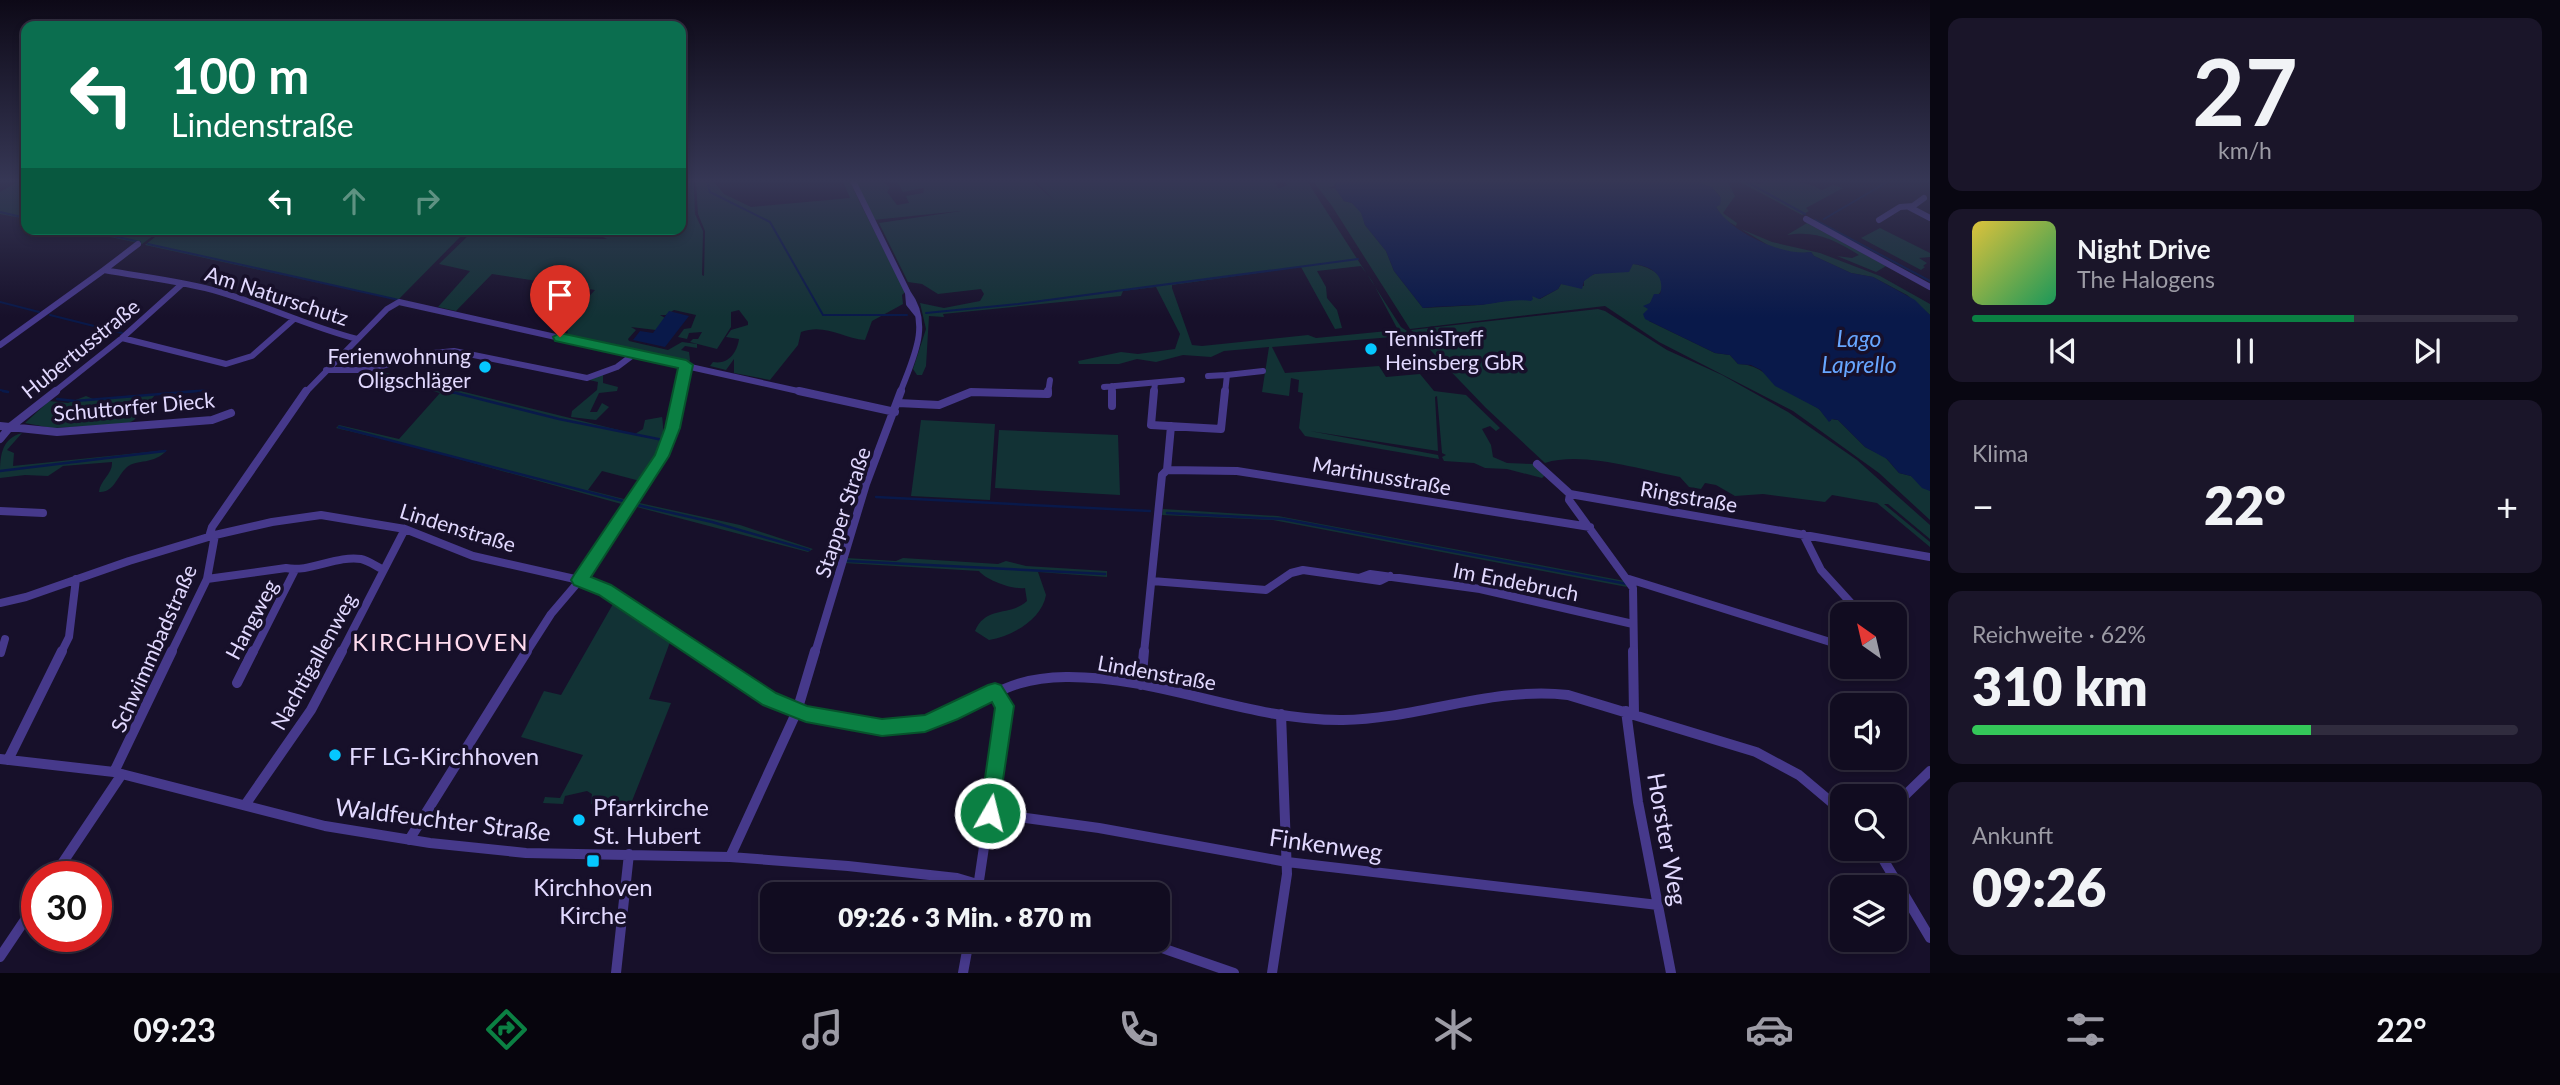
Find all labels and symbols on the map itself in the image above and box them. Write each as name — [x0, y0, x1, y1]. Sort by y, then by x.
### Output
street label: Am Naturschutz — [202, 260, 352, 330]
pin — [530, 265, 590, 337]
street label: Hubertusstraße — [16, 293, 144, 403]
water label: Lago Laprello — [1821, 324, 1897, 378]
place label: TennisTreff Heinsberg GbR — [1385, 325, 1525, 374]
marker: TennisTreff Heinsberg GbR — [1363, 341, 1379, 357]
place label: Ferienwohnung Oligschläger — [327, 343, 471, 392]
marker: Ferienwohnung Oligschläger — [477, 359, 493, 375]
street label: Schuttorfer Dieck — [52, 386, 216, 426]
street label: Stapper Straße — [809, 444, 875, 580]
street label: Martinusstraße — [1311, 450, 1453, 500]
street label: Ringstraße — [1638, 475, 1740, 517]
street label: Lindenstraße — [397, 498, 519, 556]
street label: Im Endebruch — [1451, 557, 1581, 605]
street label: Schwimmbadstraße — [105, 560, 201, 736]
street label: Hangweg — [220, 575, 283, 663]
street label: Nachtigallenweg — [265, 588, 361, 734]
north arrow — [1830, 602, 1908, 679]
district label: KIRCHHOVEN — [352, 627, 530, 656]
street label: Lindenstraße — [1096, 649, 1218, 695]
place label: FF LG-Kirchhoven — [349, 741, 539, 770]
marker: FF LG-Kirchhoven — [327, 747, 343, 763]
street label: Horster Weg — [1642, 770, 1694, 908]
position arrow — [953, 776, 1027, 850]
street label: Waldfeuchter Straße — [334, 791, 552, 847]
place label: Pfarrkirche St. Hubert — [593, 792, 709, 849]
marker: Pfarrkirche St. Hubert — [571, 812, 587, 828]
street label: Finkenweg — [1268, 822, 1384, 866]
marker: Kirchhoven Kirche — [585, 853, 601, 869]
speed limit sign: 30 — [21, 861, 112, 952]
place label: Kirchhoven Kirche — [533, 872, 653, 929]

